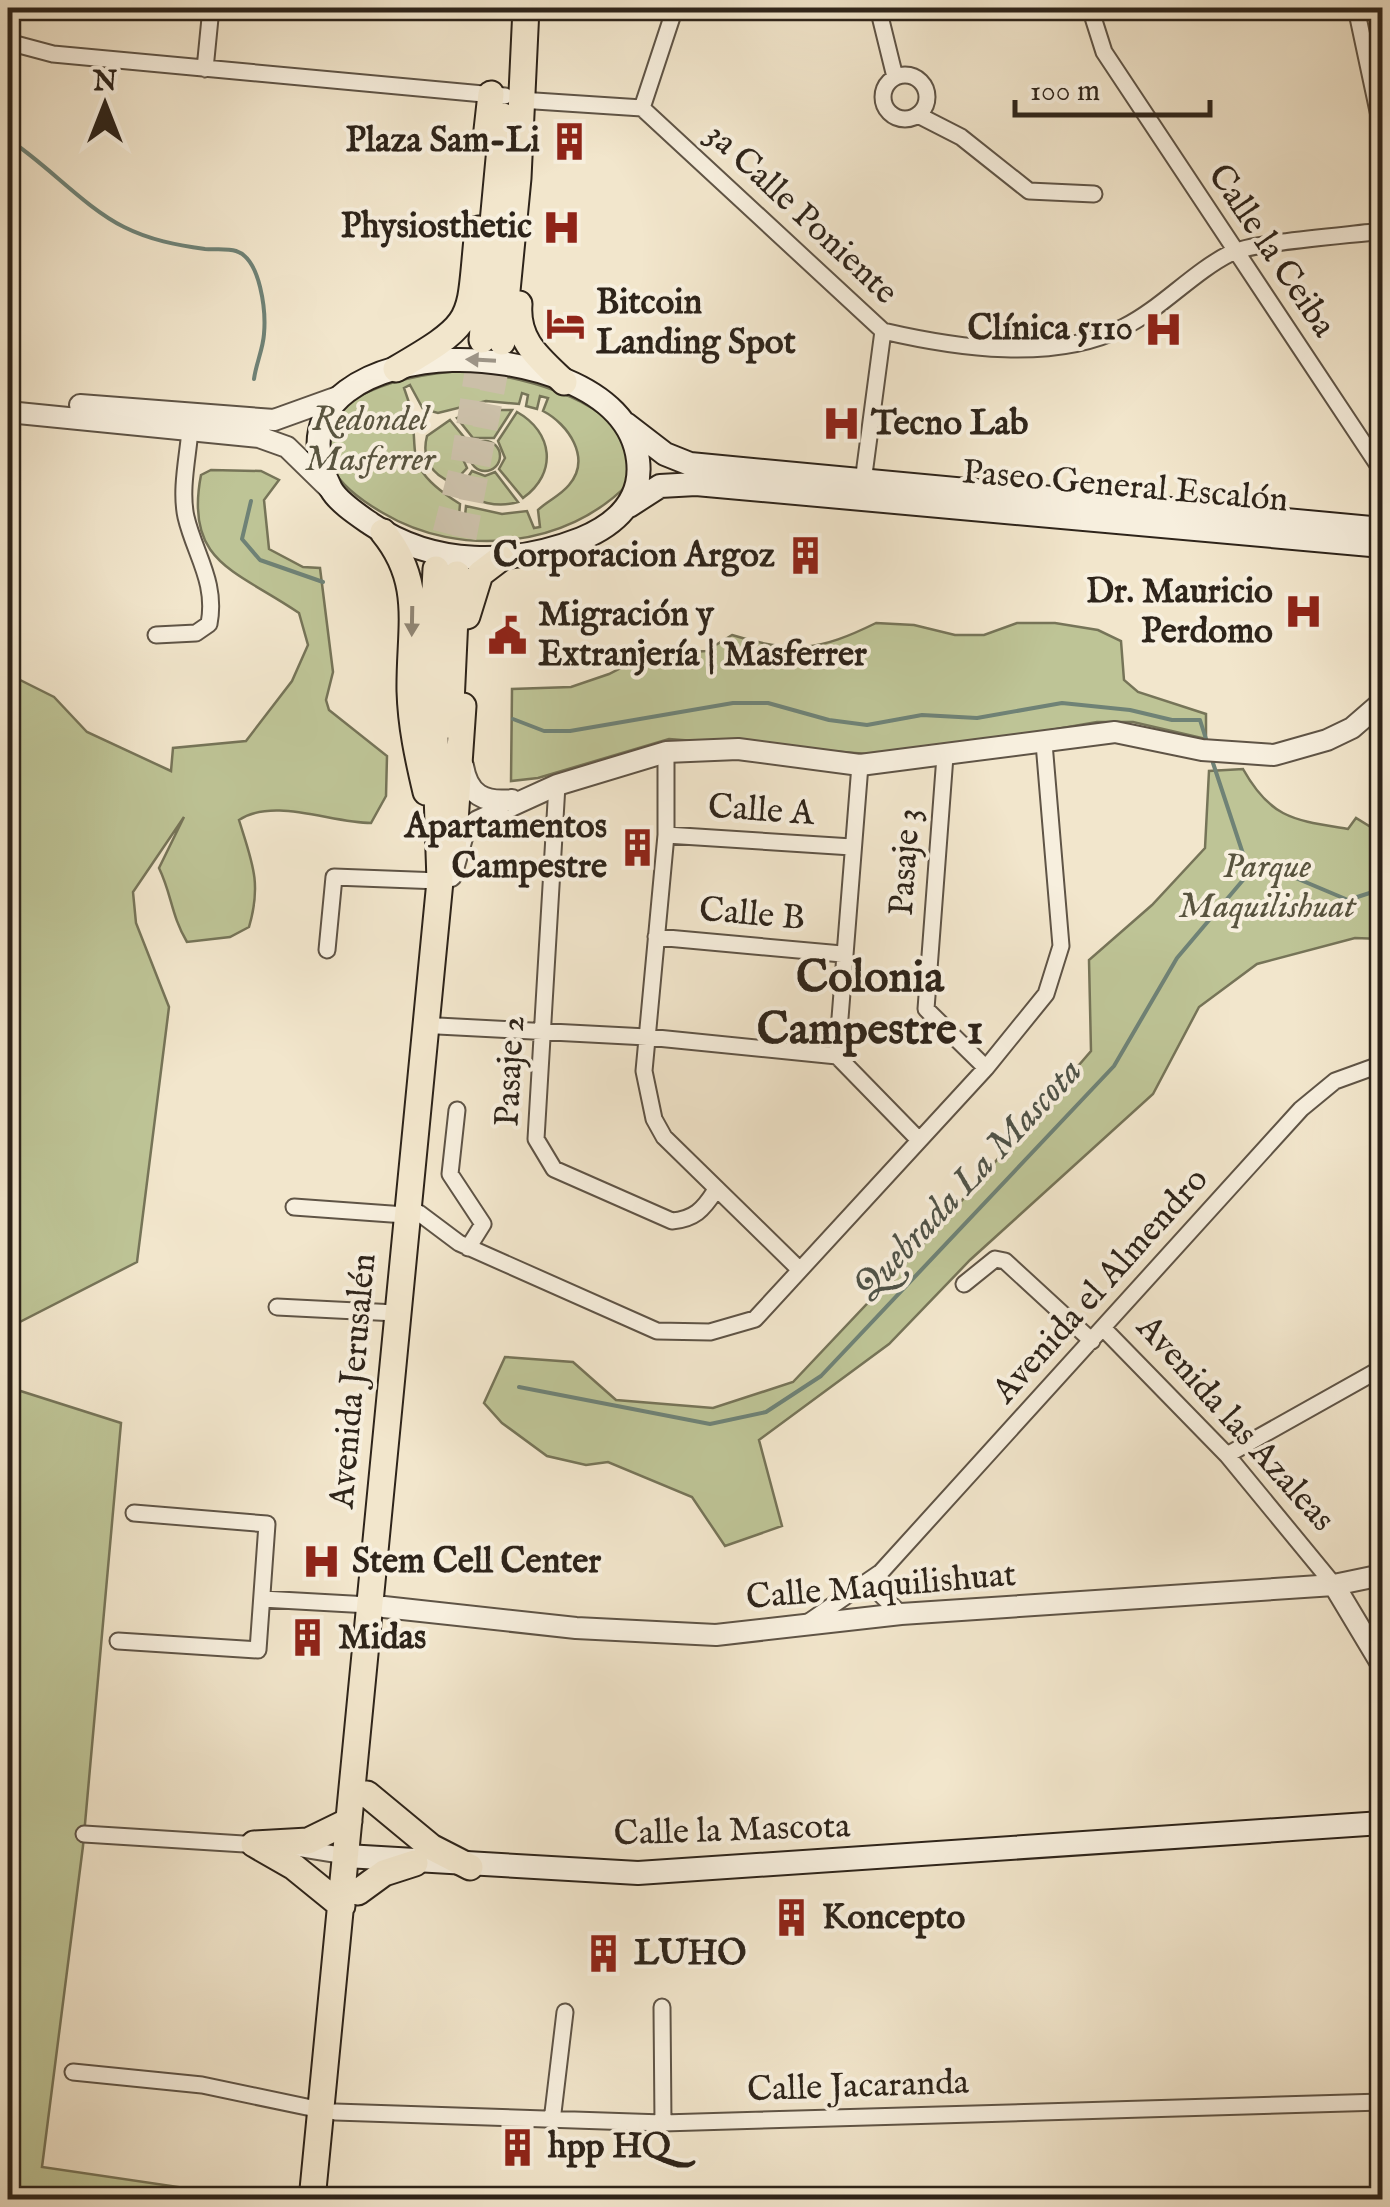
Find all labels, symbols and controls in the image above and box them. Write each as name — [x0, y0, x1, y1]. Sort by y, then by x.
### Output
north arrow — [55, 55, 155, 155]
scale bar — [1015, 55, 1210, 117]
text: N — [92, 65, 117, 100]
text: 100 m — [1030, 73, 1100, 111]
street label: 3a Calle Poniente — [695, 113, 907, 315]
place label: Plaza Sam-Li — [345, 119, 540, 164]
building icon: Plaza Sam-Li — [549, 120, 591, 162]
street label: Calle la Ceiba — [1197, 156, 1346, 347]
place label: Physiosthetic — [341, 205, 532, 250]
hospital icon: Physiosthetic — [541, 206, 583, 248]
place label: Bitcoin Landing Spot — [596, 281, 796, 366]
hotel icon: Bitcoin Landing Spot — [545, 302, 587, 344]
place label: Clínica 5110 — [968, 307, 1133, 352]
hospital icon: Clínica 5110 — [1142, 308, 1184, 350]
one-way arrow — [465, 352, 496, 368]
park label: Redondel Masferrer — [305, 398, 437, 483]
place label: Tecno Lab — [870, 402, 1029, 447]
hospital icon: Tecno Lab — [820, 403, 862, 445]
street label: Paseo General Escalón — [960, 450, 1290, 524]
place label: Corporacion Argoz — [493, 534, 775, 579]
building icon: Corporacion Argoz — [784, 535, 826, 577]
place label: Dr. Mauricio Perdomo — [1086, 570, 1273, 655]
hospital icon: Dr. Mauricio Perdomo — [1282, 591, 1324, 633]
place label: Migración y Extranjería | Masferrer — [538, 593, 867, 678]
one-way arrow — [403, 606, 419, 638]
public building icon: Migración y Extranjería | Masferrer — [487, 614, 529, 656]
street label: Calle A — [706, 785, 817, 837]
place label: Apartamentos Campestre — [403, 805, 607, 890]
street label: Pasaje 3 — [880, 807, 932, 917]
building icon: Apartamentos Campestre — [616, 826, 658, 868]
park label: Parque Maquilishuat — [1178, 845, 1357, 930]
street label: Calle B — [697, 888, 807, 942]
district label: Colonia Campestre 1 — [757, 950, 983, 1059]
street label: Pasaje 2 — [486, 1014, 536, 1128]
water label: Quebrada La Mascota — [844, 1049, 1094, 1311]
street label: Avenida el Almendro — [983, 1159, 1219, 1414]
street label: Avenida Jerusalén — [320, 1252, 388, 1511]
street label: Avenida las Azaleas — [1125, 1306, 1344, 1542]
place label: Stem Cell Center — [352, 1540, 601, 1585]
hospital icon: Stem Cell Center — [301, 1541, 343, 1583]
street label: Calle Maquilishuat — [744, 1553, 1018, 1621]
place label: Midas — [338, 1616, 426, 1661]
building icon: Midas — [287, 1617, 329, 1659]
street label: Calle la Mascota — [613, 1804, 852, 1858]
place label: Koncepto — [822, 1896, 966, 1941]
building icon: Koncepto — [771, 1897, 813, 1939]
place label: LUHO — [634, 1932, 746, 1977]
building icon: LUHO — [583, 1933, 625, 1975]
street label: Calle Jacaranda — [746, 2061, 971, 2113]
place label: hpp HQ — [547, 2125, 696, 2170]
building icon: hpp HQ — [497, 2126, 539, 2168]

